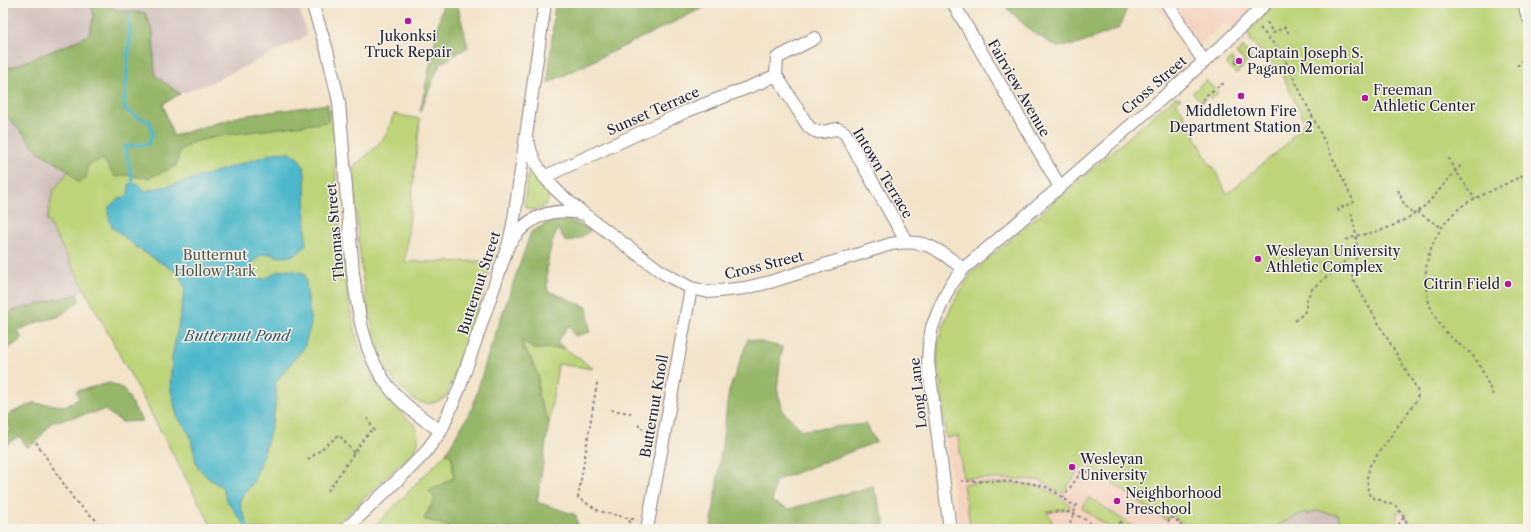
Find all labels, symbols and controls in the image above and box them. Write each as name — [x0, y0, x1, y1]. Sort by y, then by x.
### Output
marker: Jukonksi Truck Repair — [403, 16, 413, 26]
place label: Jukonksi Truck Repair — [364, 27, 452, 61]
street label: Fairview Avenue — [984, 36, 1054, 140]
place label: Captain Joseph S. Pagano Memorial — [1247, 44, 1364, 78]
street label: Cross Street — [1118, 52, 1190, 118]
marker: Captain Joseph S. Pagano Memorial — [1234, 56, 1244, 66]
place label: Freeman Athletic Center — [1372, 81, 1475, 115]
street label: Sunset Terrace — [604, 83, 702, 139]
marker: Middletown Fire Department Station 2 — [1236, 91, 1246, 101]
marker: Freeman Athletic Center — [1360, 93, 1370, 103]
place label: Middletown Fire Department Station 2 — [1169, 102, 1313, 136]
street label: Intown Terrace — [849, 125, 917, 222]
street label: Thomas Street — [322, 182, 348, 281]
street label: Butternut Street — [454, 229, 504, 337]
place label: Wesleyan University Athletic Complex — [1265, 242, 1401, 276]
park label: Butternut Hollow Park — [174, 246, 257, 280]
street label: Cross Street — [723, 246, 805, 283]
marker: Wesleyan University Athletic Complex — [1253, 254, 1263, 264]
place label: Citrin Field — [1423, 275, 1500, 293]
marker: Citrin Field — [1503, 279, 1513, 289]
water label: Butternut Pond — [183, 326, 292, 345]
street label: Butternut Knoll — [636, 353, 672, 459]
street label: Long Lane — [905, 357, 931, 429]
place label: Wesleyan University — [1079, 450, 1148, 484]
marker: Wesleyan University — [1067, 462, 1077, 472]
place label: Neighborhood Preschool — [1125, 484, 1222, 518]
marker: Neighborhood Preschool — [1112, 496, 1122, 506]

